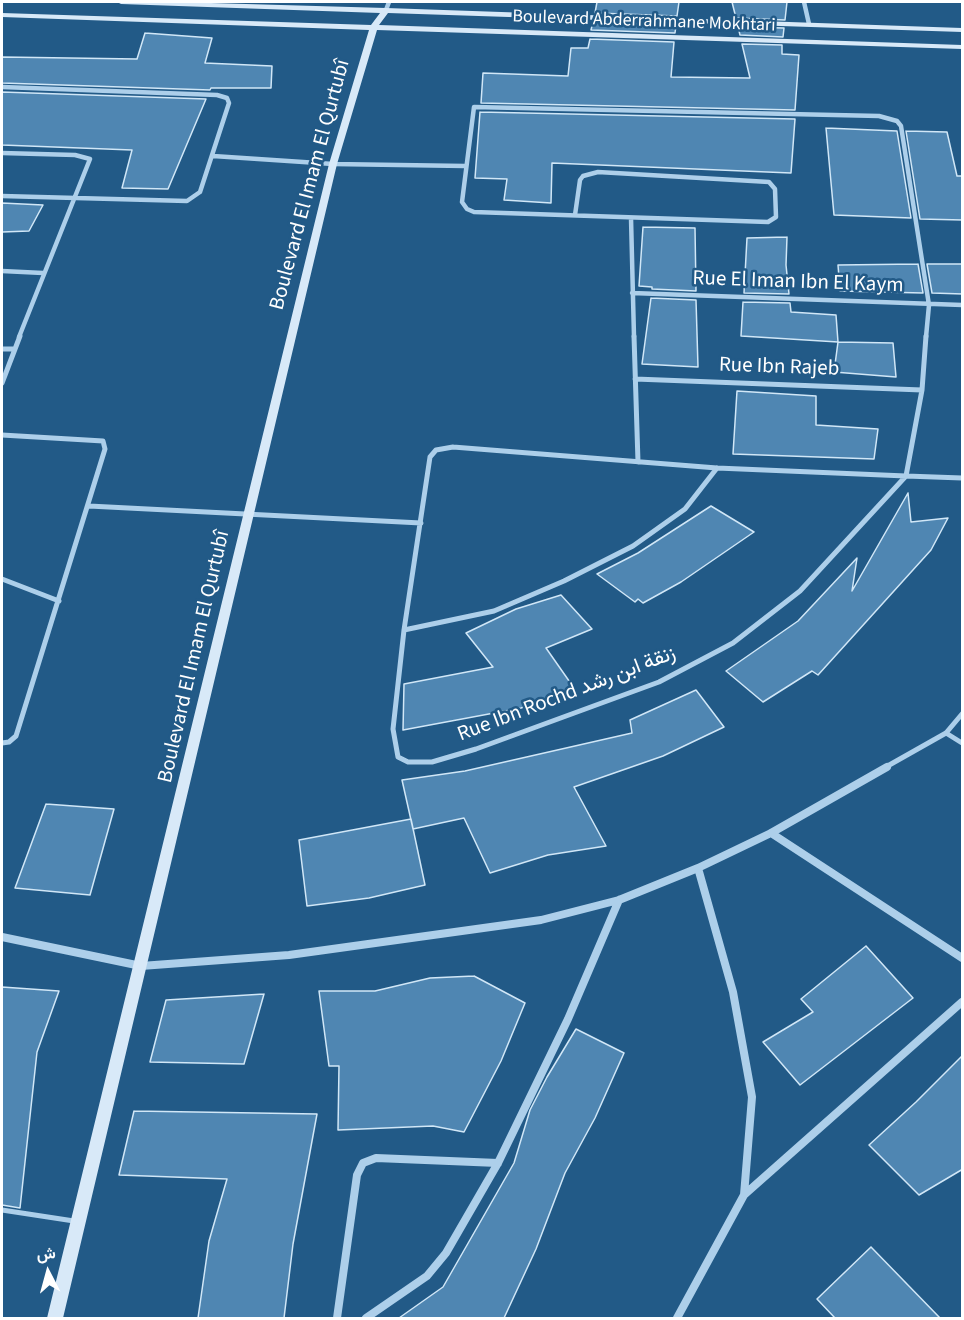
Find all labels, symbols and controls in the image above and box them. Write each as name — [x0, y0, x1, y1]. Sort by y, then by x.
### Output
street label: Boulevard Abderrahmane Mokhtari — [512, 7, 776, 37]
street label: Boulevard El Imam El Qurtubî — [265, 57, 357, 313]
street label: Rue El Iman Ibn El Kaym — [692, 267, 904, 299]
street label: Rue Ibn Rajeb — [718, 353, 840, 383]
street label: Boulevard El Imam El Qurtubî — [154, 528, 236, 786]
street label: Rue Ibn Rochd زنقة ابن رشد — [454, 642, 680, 748]
north arrow — [18, 1242, 78, 1302]
text: ش — [35, 1242, 57, 1266]

